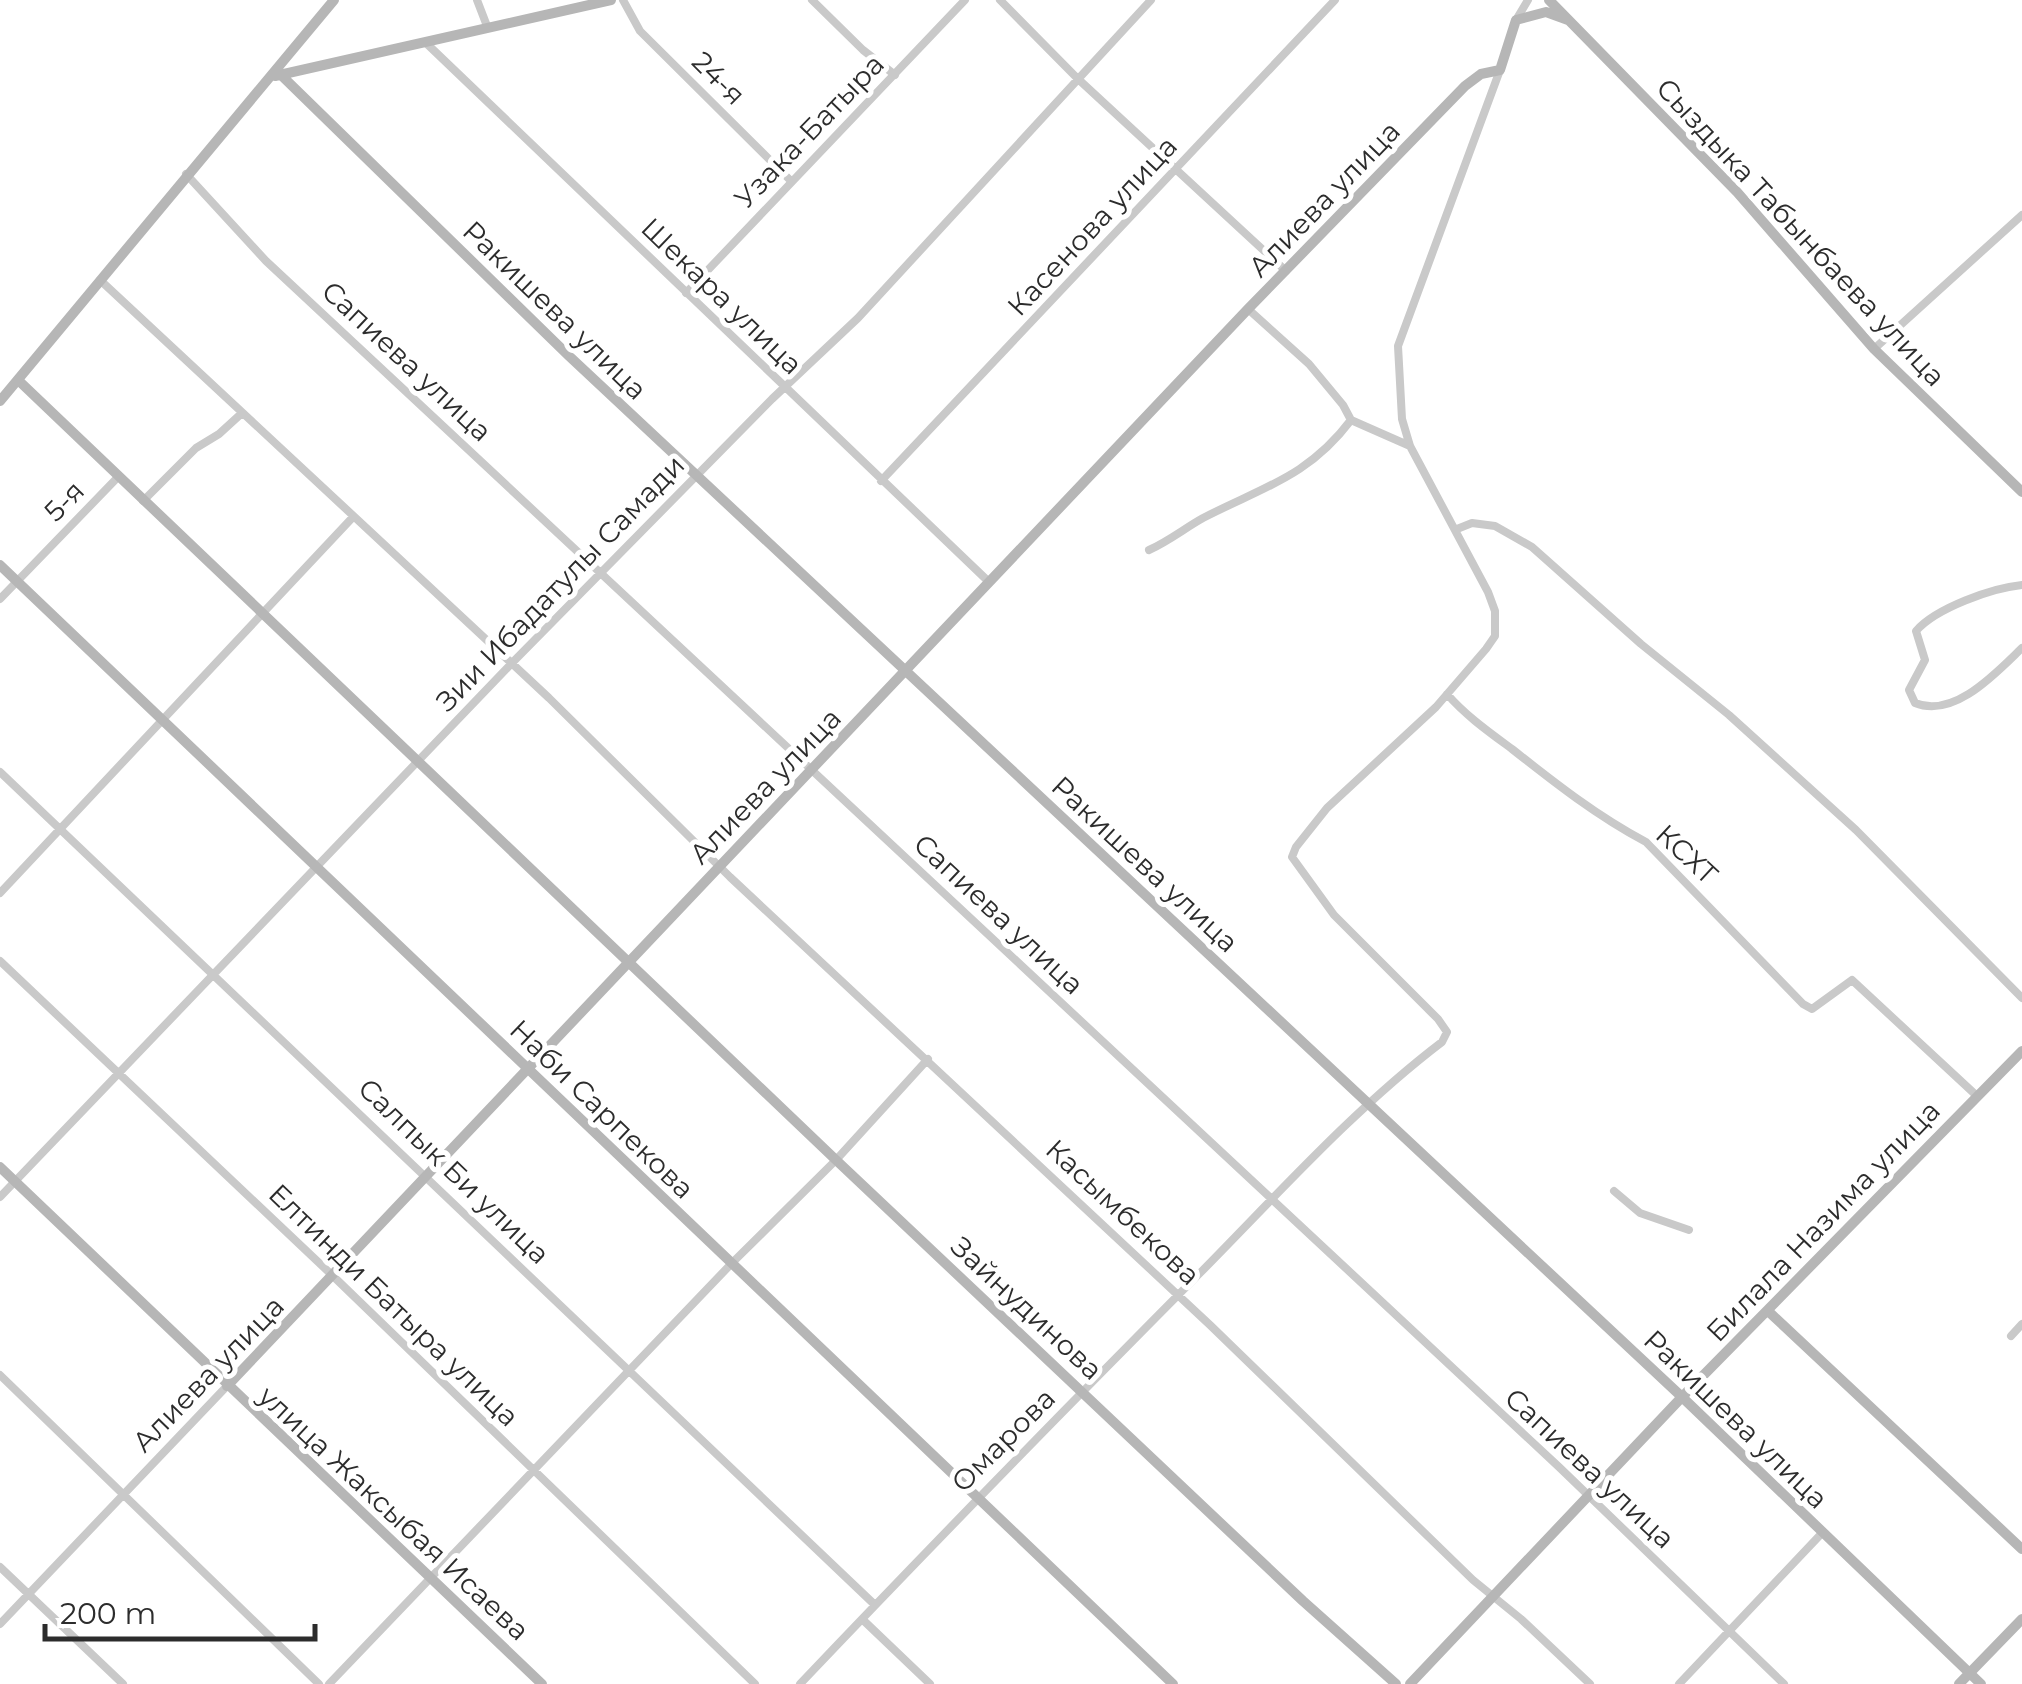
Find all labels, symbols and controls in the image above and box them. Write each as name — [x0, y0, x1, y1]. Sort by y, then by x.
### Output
street label: 24-я — [685, 44, 753, 112]
street label: Узака-Батыра — [727, 47, 891, 215]
street label: Сыздыка Табынбаева улица — [1649, 71, 1953, 393]
street label: Алиева улица — [1241, 114, 1407, 284]
street label: Касенова улица — [1000, 129, 1184, 323]
street label: Шекара улица — [635, 211, 809, 381]
street label: Ракишева улица — [456, 213, 654, 407]
street label: Сапиева улица — [315, 274, 499, 448]
street label: Зии Ибадатулы Самади — [429, 448, 691, 718]
street label: 5-я — [37, 474, 91, 528]
street label: Алиева улица — [682, 701, 848, 871]
street label: Ракишева улица — [1045, 769, 1245, 959]
street label: КСХТ — [1649, 817, 1725, 891]
street label: Сапиева улица — [907, 827, 1091, 1001]
street label: Наби Сарпекова — [503, 1012, 701, 1206]
street label: Салпык Би улица — [351, 1071, 557, 1271]
street label: Билала Назима улица — [1699, 1093, 1947, 1349]
street label: Касымбекова — [1039, 1132, 1207, 1292]
street label: Елтинди Батыра улица — [262, 1177, 526, 1433]
street label: Зайнудинова — [944, 1229, 1110, 1387]
street label: Алиева улица — [125, 1289, 291, 1459]
street label: Ракишева улица — [1637, 1322, 1835, 1516]
street label: улица Жаксыбая Исаева — [251, 1378, 536, 1647]
street label: Омарова — [944, 1381, 1062, 1499]
street label: Сапиева улица — [1498, 1381, 1682, 1555]
scale bar — [45, 1579, 315, 1641]
text: 200 m — [60, 1595, 156, 1632]

